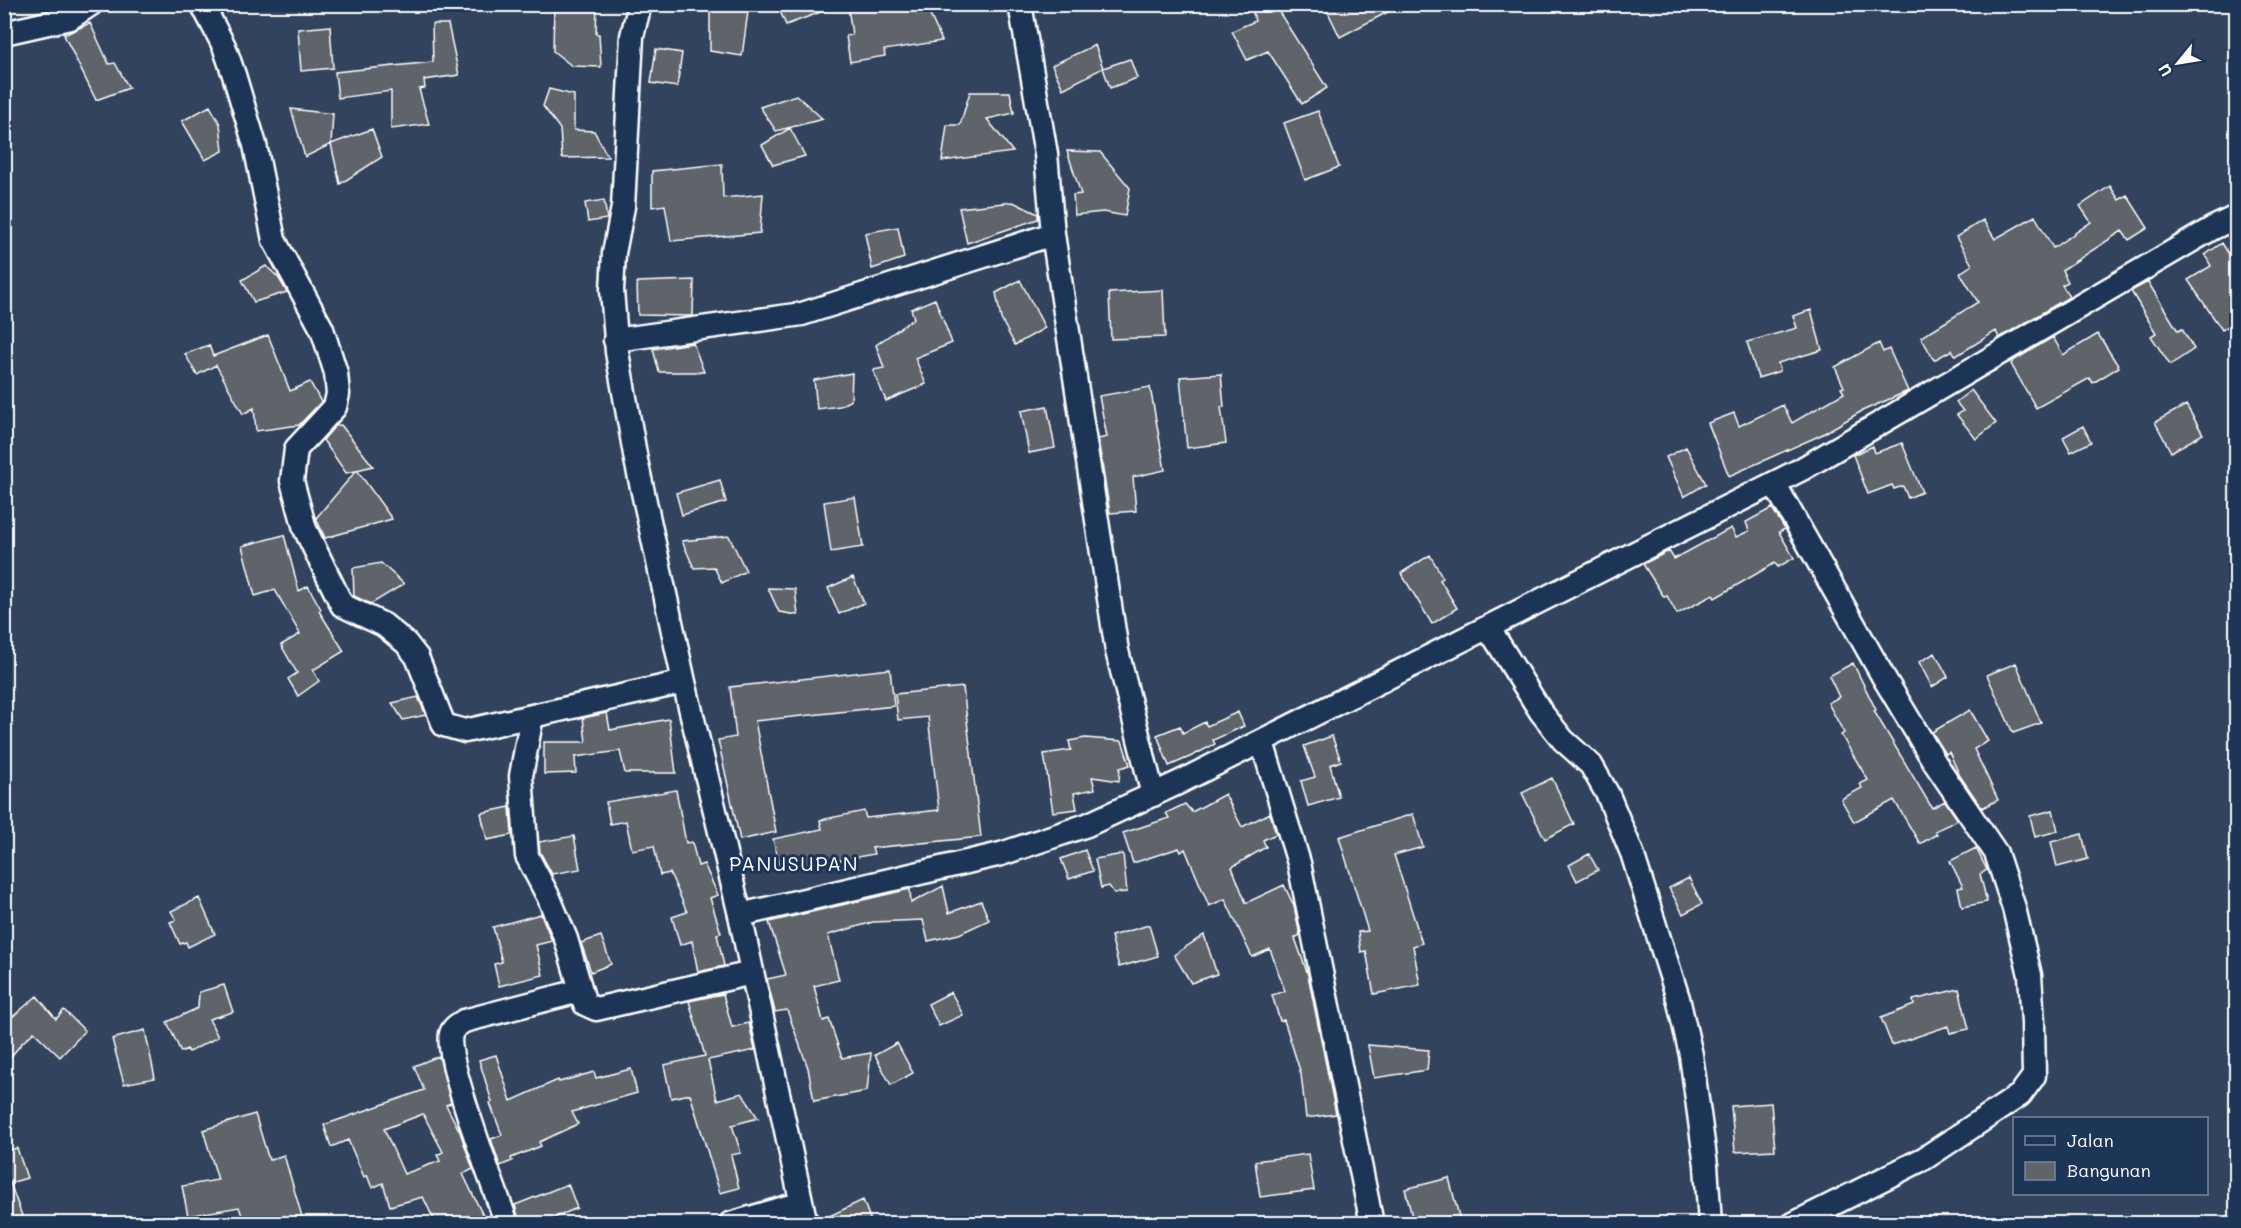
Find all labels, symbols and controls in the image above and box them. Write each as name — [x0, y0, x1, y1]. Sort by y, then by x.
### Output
north arrow — [2148, 33, 2208, 93]
text: U — [2153, 61, 2176, 81]
district label: PANUSUPAN — [729, 850, 859, 876]
legend — [2013, 1117, 2208, 1195]
text: Jalan — [2067, 1128, 2114, 1152]
text: Bangunan — [2067, 1158, 2151, 1182]

